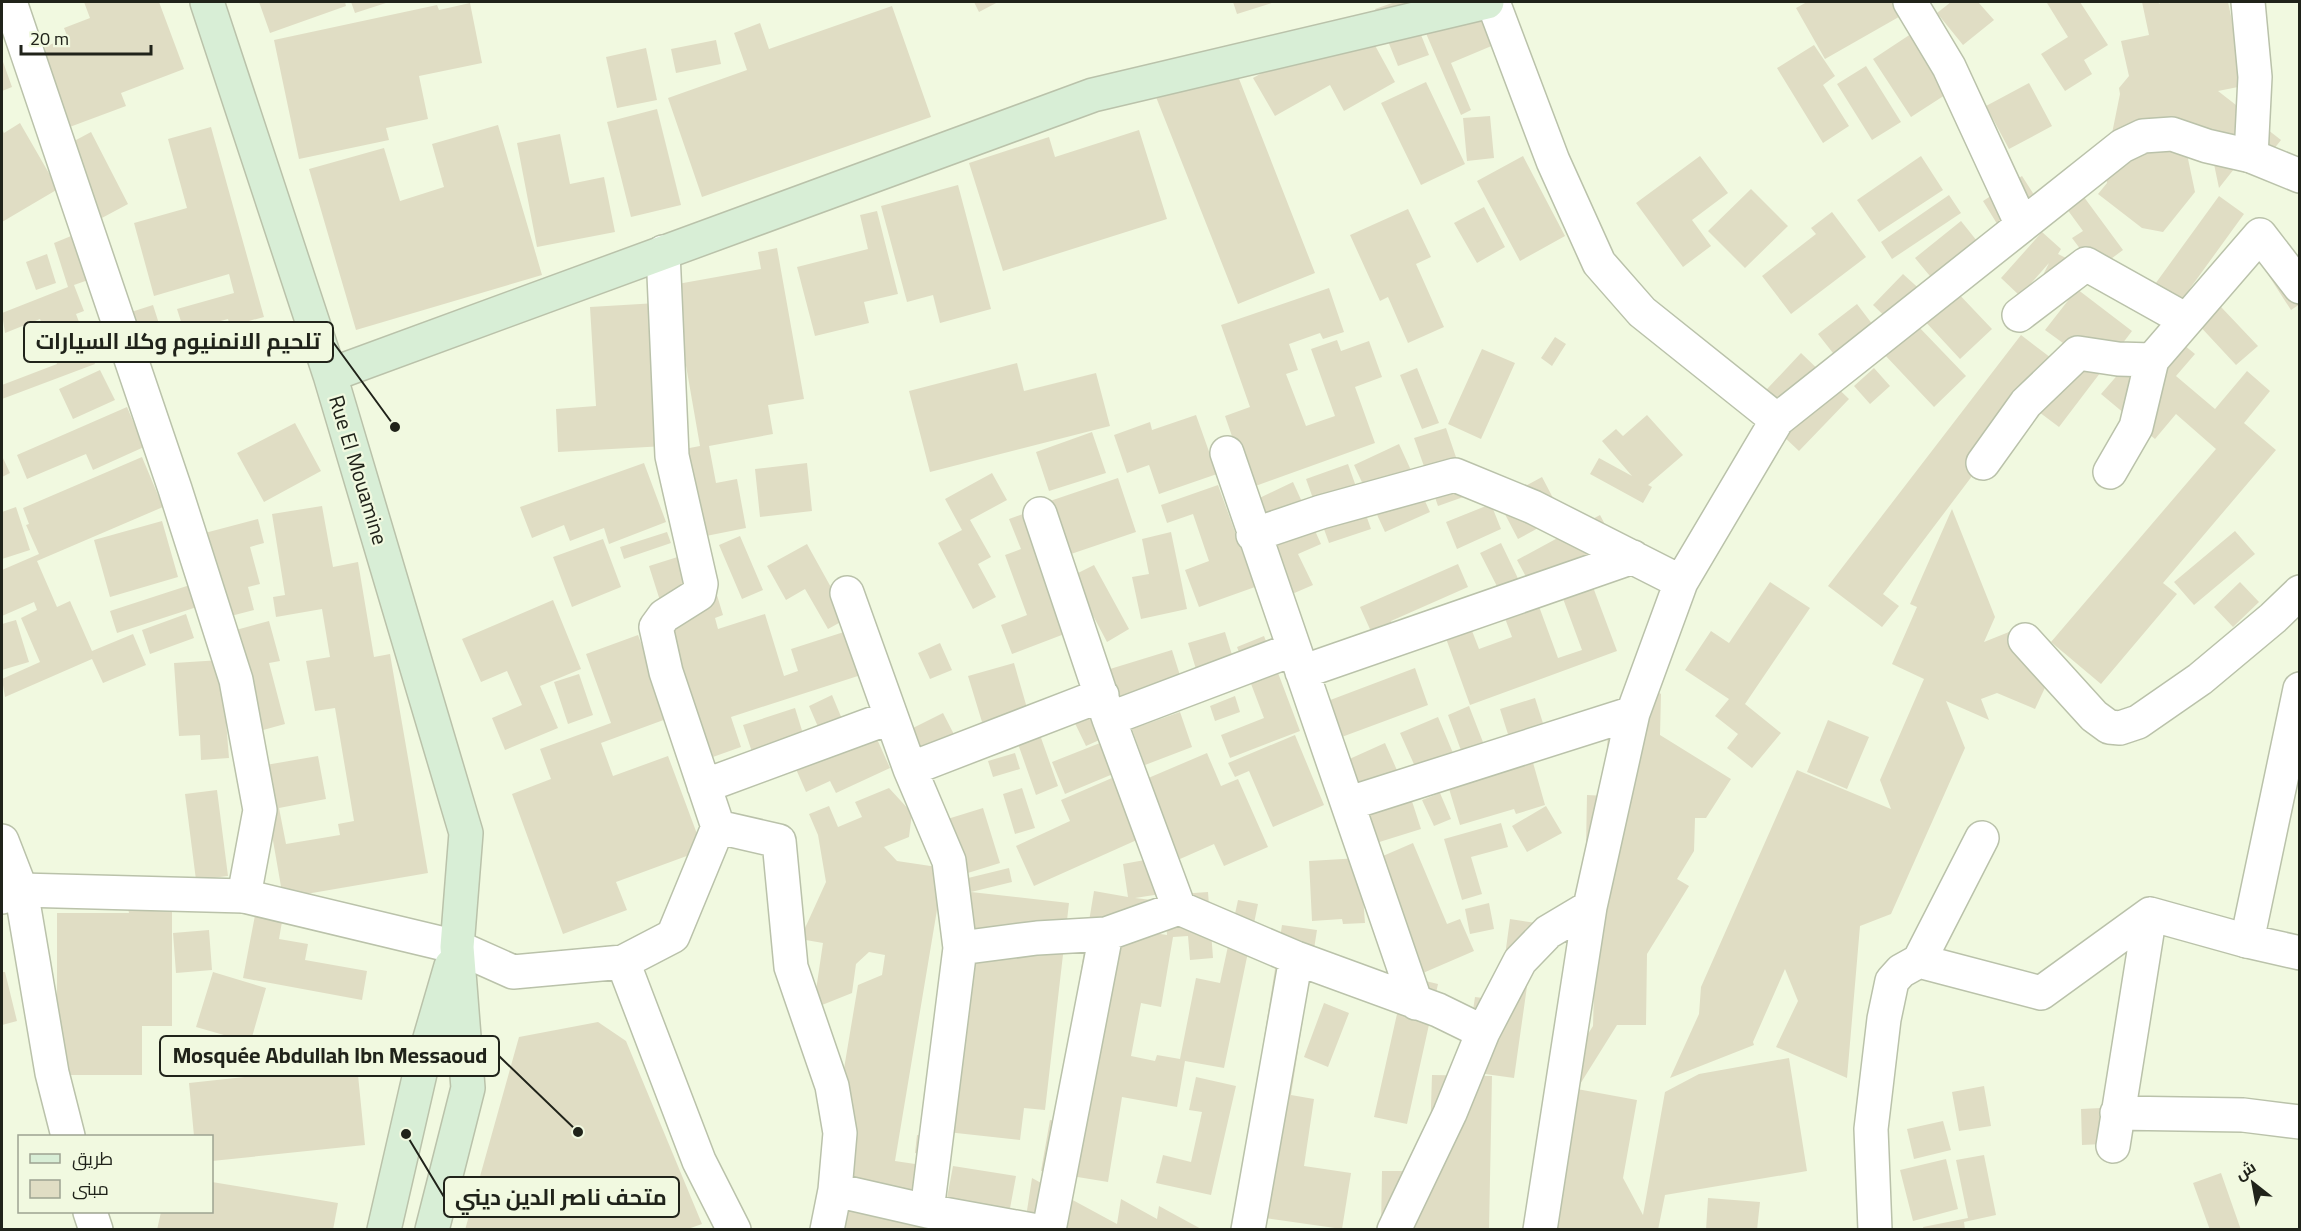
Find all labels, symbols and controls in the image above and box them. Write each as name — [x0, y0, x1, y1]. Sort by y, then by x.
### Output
scale bar — [21, 18, 152, 56]
text: 20 m — [30, 22, 69, 55]
text: تلحيم الانمنيوم وكلا السيارات — [36, 320, 321, 362]
callout: تلحيم الانمنيوم وكلا السيارات — [24, 322, 333, 362]
street label: Rue El Mouamine — [317, 390, 400, 550]
text: Mosquée Abdullah Ibn Messaoud — [173, 1034, 487, 1076]
callout: Mosquée Abdullah Ibn Messaoud — [160, 1036, 499, 1076]
legend — [18, 1135, 213, 1213]
text: طريق — [72, 1142, 113, 1175]
text: ش — [2229, 1152, 2262, 1188]
north arrow — [2223, 1153, 2283, 1213]
text: مبنى — [72, 1172, 109, 1205]
text: متحف ناصر الدين ديني — [455, 1176, 667, 1218]
callout: متحف ناصر الدين ديني — [444, 1177, 679, 1217]

